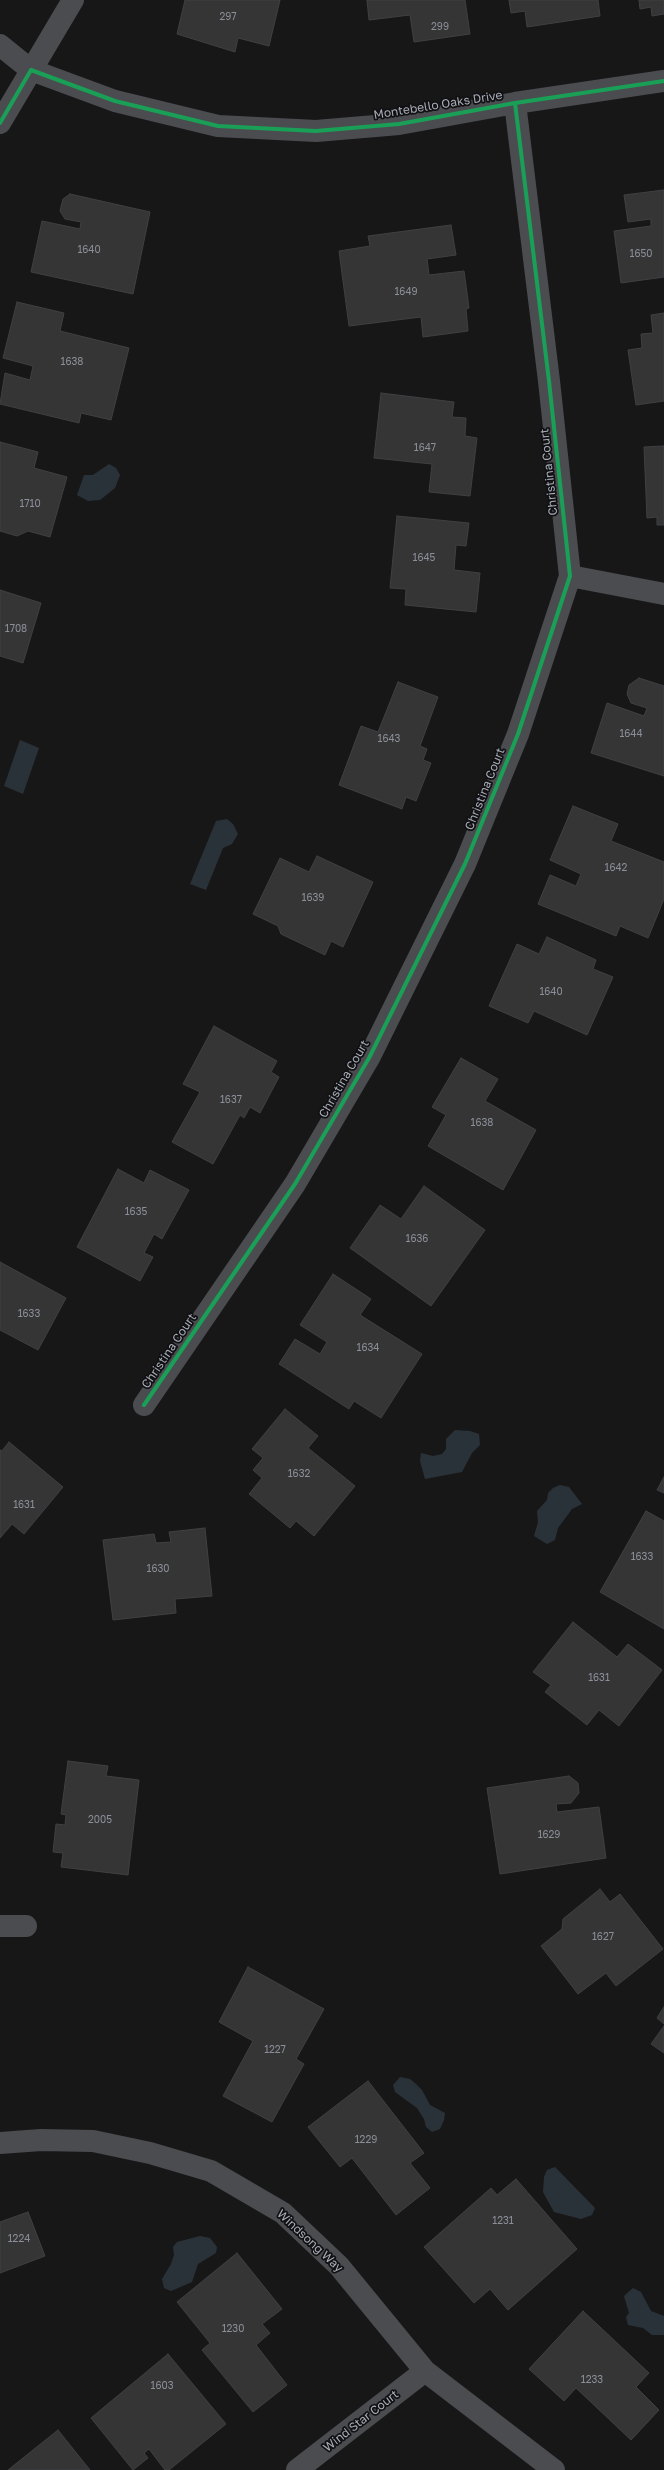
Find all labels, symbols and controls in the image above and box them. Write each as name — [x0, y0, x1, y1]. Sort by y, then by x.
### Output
house number: 297 — [219, 11, 237, 23]
house number: 299 — [431, 21, 449, 33]
street label: Montebello Oaks Drive — [373, 88, 503, 122]
house number: 1640 — [77, 244, 101, 256]
house number: 1650 — [630, 248, 652, 260]
house number: 1649 — [394, 286, 418, 298]
house number: 1638 — [61, 356, 83, 368]
street label: Christina Court — [537, 428, 561, 516]
house number: 1647 — [414, 442, 436, 454]
house number: 1710 — [19, 498, 41, 510]
house number: 1645 — [413, 552, 435, 564]
house number: 1708 — [5, 623, 27, 635]
house number: 1644 — [619, 728, 643, 740]
house number: 1643 — [378, 733, 400, 745]
street label: Christina Court — [462, 746, 508, 832]
house number: 1642 — [605, 862, 627, 874]
house number: 1639 — [302, 892, 324, 904]
house number: 1640 — [539, 986, 563, 998]
street label: Christina Court — [316, 1038, 372, 1120]
house number: 1637 — [220, 1094, 242, 1106]
house number: 1638 — [471, 1117, 493, 1129]
house number: 1635 — [125, 1206, 147, 1218]
house number: 1636 — [406, 1233, 428, 1245]
house number: 1633 — [18, 1308, 40, 1320]
street label: Christina Court — [139, 1311, 199, 1391]
house number: 1634 — [357, 1342, 379, 1354]
house number: 1632 — [288, 1468, 310, 1480]
house number: 1631 — [13, 1499, 35, 1511]
house number: 1633 — [631, 1551, 653, 1563]
house number: 1630 — [147, 1563, 169, 1575]
house number: 1631 — [588, 1672, 610, 1684]
house number: 2005 — [88, 1814, 112, 1826]
house number: 1629 — [538, 1829, 560, 1841]
house number: 1627 — [592, 1931, 614, 1943]
house number: 1227 — [264, 2044, 286, 2056]
house number: 1229 — [355, 2134, 377, 2146]
street label: Windsong Way — [274, 2207, 346, 2275]
house number: 1231 — [492, 2215, 514, 2227]
house number: 1224 — [8, 2233, 30, 2245]
house number: 1230 — [222, 2323, 244, 2335]
house number: 1233 — [581, 2374, 603, 2386]
house number: 1603 — [151, 2380, 173, 2392]
street label: Wind Star Court — [321, 2387, 401, 2455]

